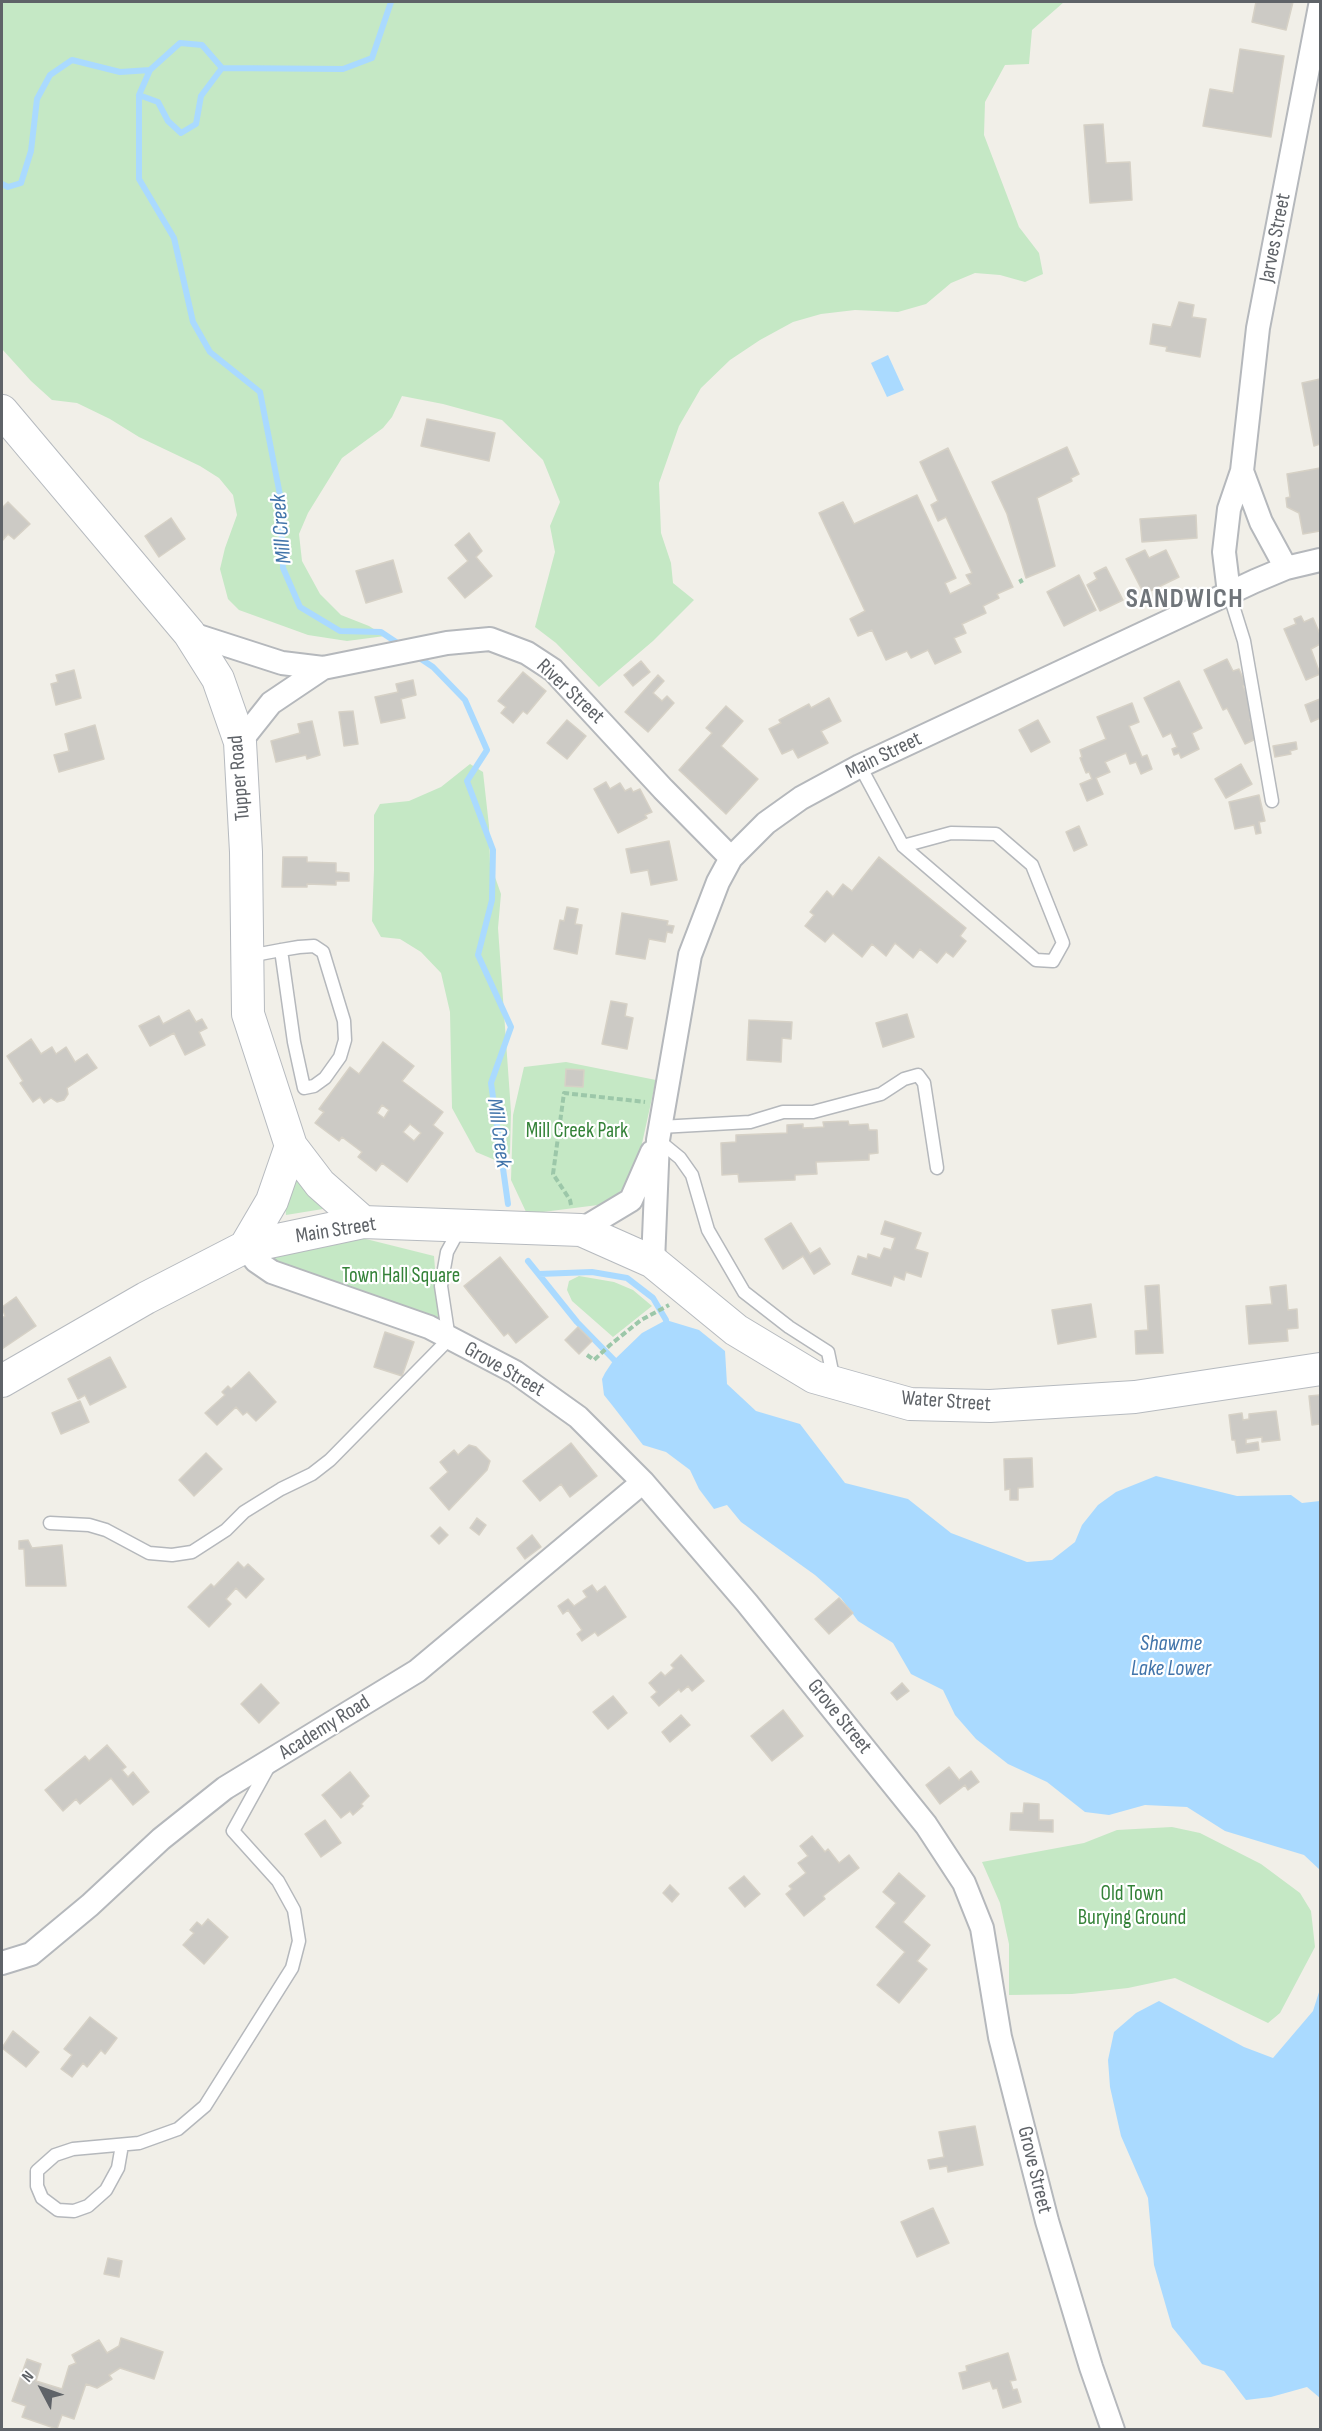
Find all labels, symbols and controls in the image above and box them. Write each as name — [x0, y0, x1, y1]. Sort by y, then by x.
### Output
street label: Jarves Street — [1255, 191, 1297, 285]
water label: Mill Creek — [266, 493, 298, 565]
district label: SANDWICH — [1126, 584, 1244, 616]
street label: River Street — [531, 654, 609, 730]
street label: Main Street — [842, 727, 926, 785]
street label: Tupper Road — [224, 734, 256, 822]
water label: Mill Creek — [480, 1097, 516, 1169]
park label: Mill Creek Park — [526, 1119, 628, 1145]
street label: Main Street — [294, 1212, 378, 1250]
park label: Town Hall Square — [342, 1264, 460, 1290]
street label: Grove Street — [459, 1337, 549, 1403]
street label: Water Street — [900, 1386, 992, 1418]
water label: Shawme Lake Lower — [1131, 1631, 1211, 1682]
street label: Grove Street — [801, 1675, 877, 1759]
street label: Academy Road — [275, 1690, 375, 1766]
park label: Old Town Burying Ground — [1078, 1882, 1186, 1932]
street label: Grove Street — [1011, 2124, 1057, 2216]
north arrow — [12, 2359, 72, 2419]
text: N — [18, 2367, 38, 2386]

